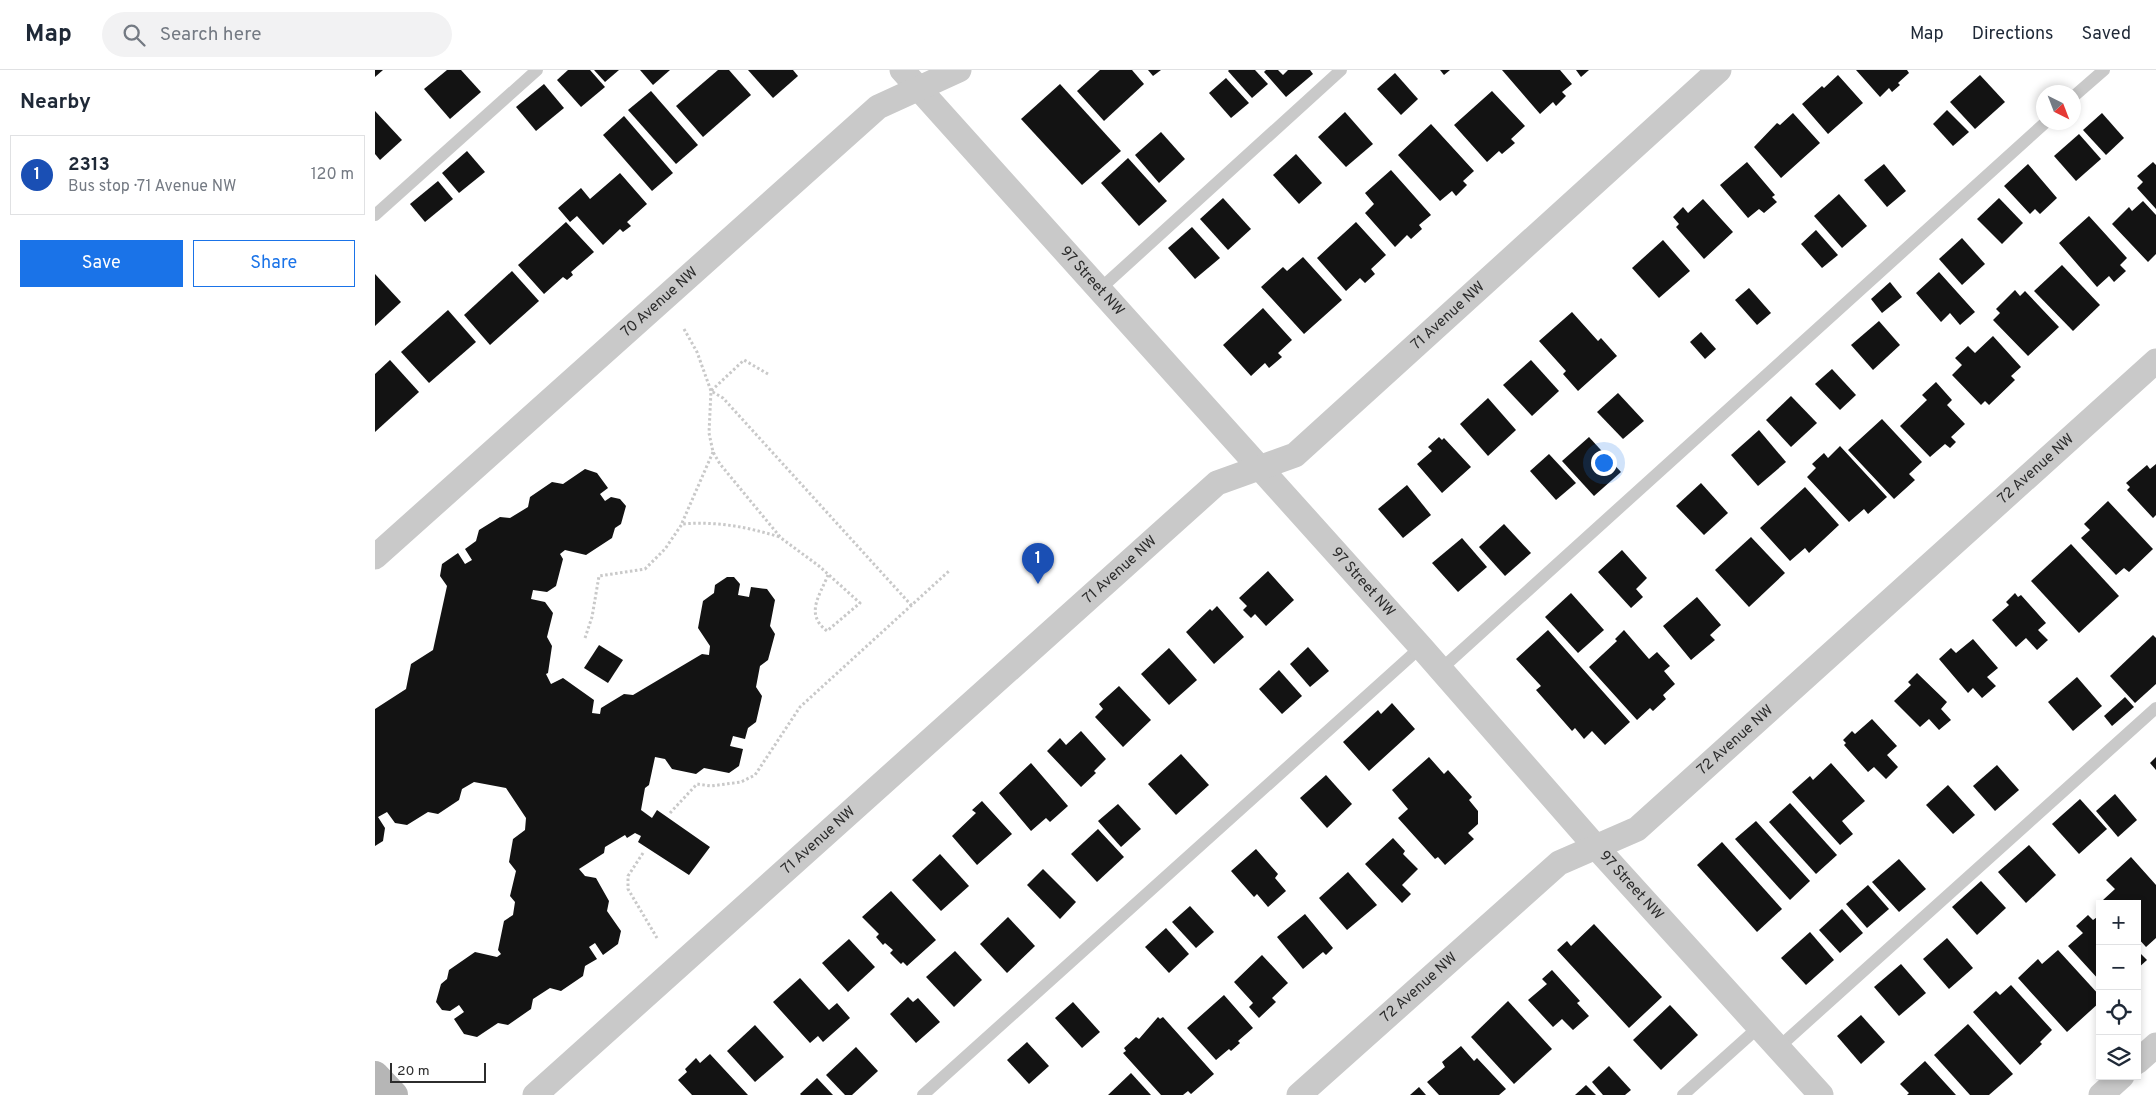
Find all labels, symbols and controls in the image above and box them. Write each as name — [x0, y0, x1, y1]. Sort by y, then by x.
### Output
search box — [102, 12, 452, 57]
text: Map — [25, 20, 72, 50]
icon: search — [120, 21, 148, 49]
text: Search here — [160, 23, 261, 47]
text: Map — [1910, 23, 1944, 46]
text: Directions — [1972, 23, 2054, 46]
text: Saved — [2082, 23, 2131, 46]
north arrow — [2036, 85, 2081, 130]
text: Nearby — [20, 89, 91, 116]
text: 2313 — [68, 153, 110, 177]
text: 1 — [34, 165, 40, 185]
text: 120 m — [311, 165, 354, 185]
text: Bus stop · 71 Avenue NW — [68, 177, 236, 197]
button: Save — [20, 240, 183, 287]
button: Share — [193, 240, 355, 287]
street label: 97 Street NW — [1056, 242, 1128, 320]
street label: 70 Avenue NW — [617, 263, 702, 342]
street label: 71 Avenue NW — [1407, 278, 1489, 354]
street label: 72 Avenue NW — [1994, 430, 2078, 508]
your location — [1591, 450, 1617, 476]
street label: 71 Avenue NW — [1079, 532, 1161, 608]
pin: 1 — [1022, 543, 1054, 584]
street label: 97 Street NW — [1327, 543, 1399, 621]
street label: 72 Avenue NW — [1693, 701, 1778, 780]
street label: 71 Avenue NW — [777, 802, 860, 879]
street label: 97 Street NW — [1595, 847, 1667, 924]
map controls — [2096, 900, 2141, 1080]
button: + — [2096, 900, 2141, 945]
button: − — [2096, 945, 2141, 990]
street label: 72 Avenue NW — [1377, 949, 1461, 1027]
button: locate — [2096, 990, 2141, 1035]
button: layers — [2096, 1035, 2141, 1080]
scale bar — [390, 1060, 486, 1083]
text: 20 m — [397, 1063, 430, 1080]

